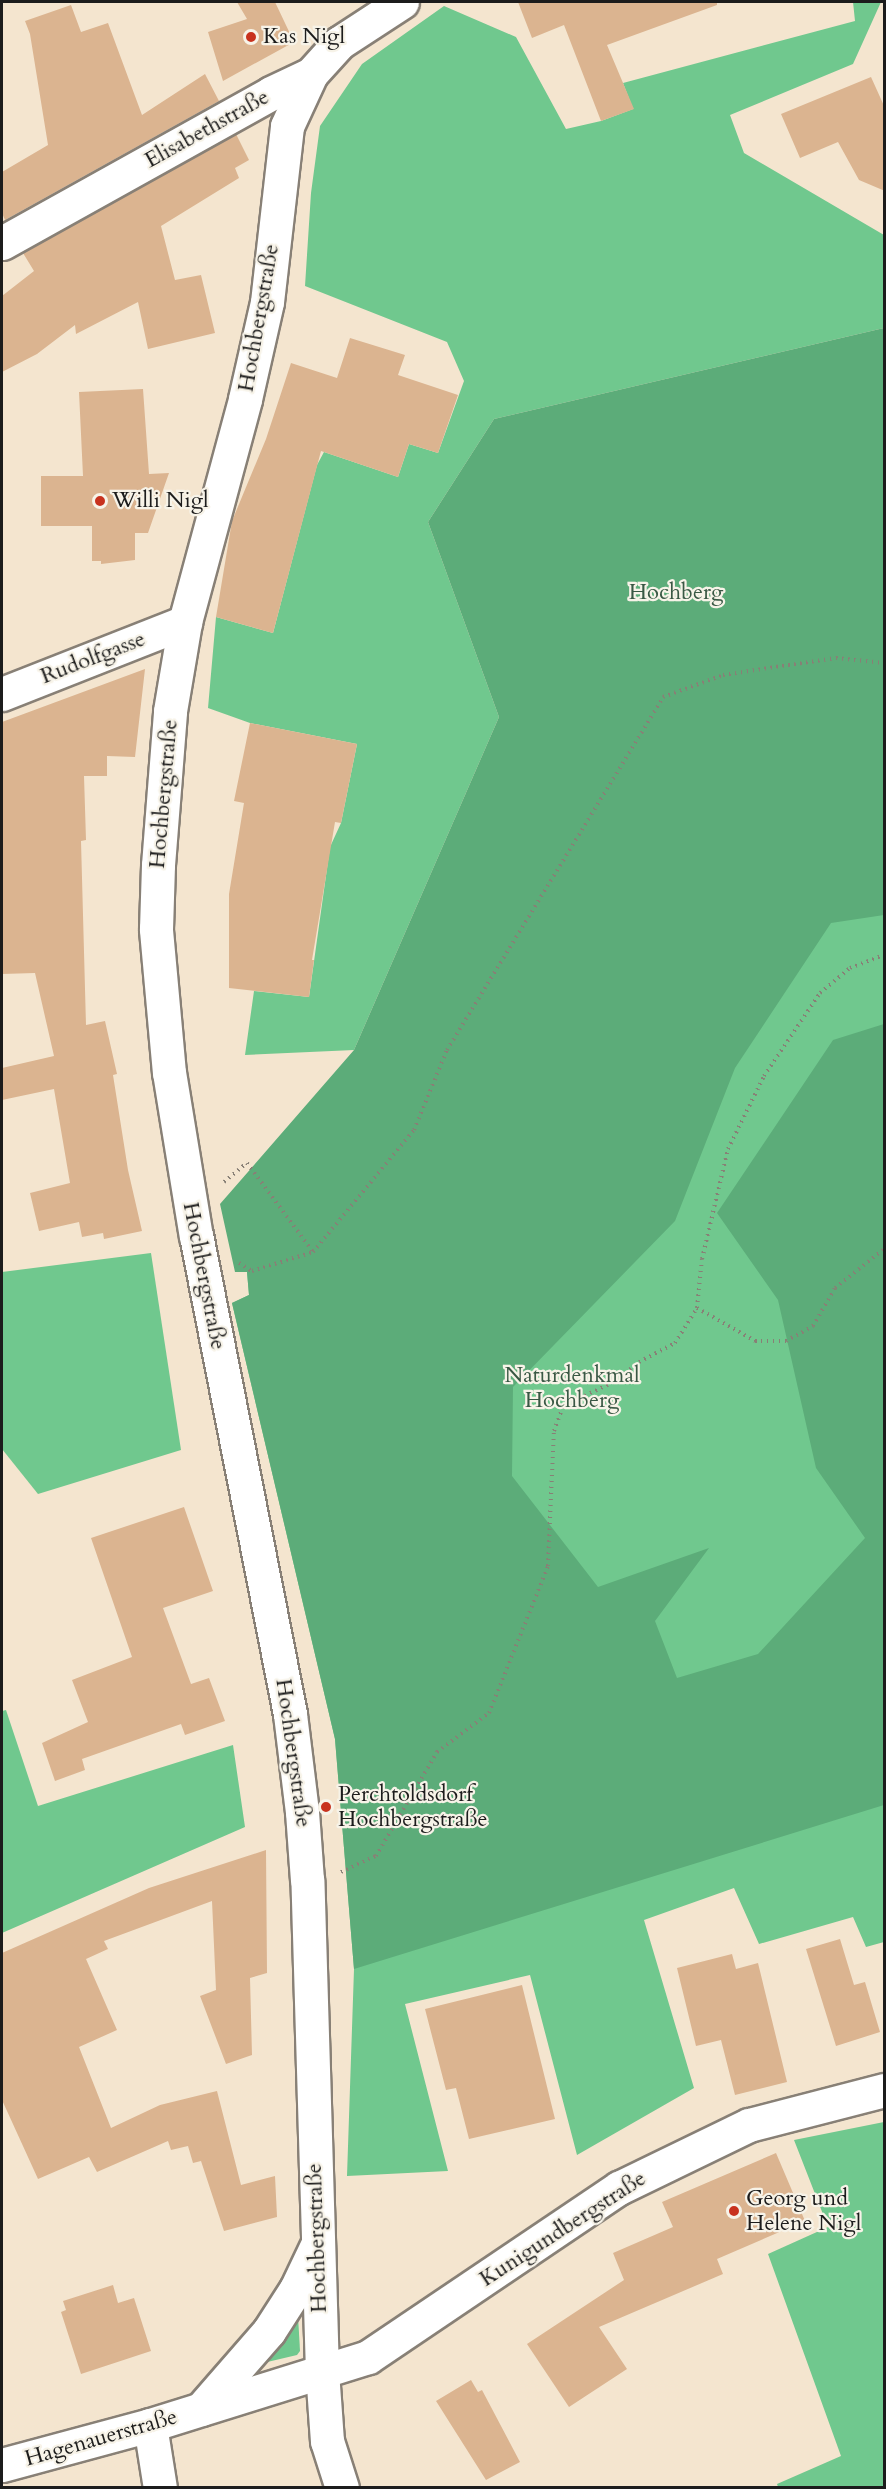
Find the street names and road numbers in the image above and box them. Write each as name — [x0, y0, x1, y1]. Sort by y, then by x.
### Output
street label: Elisabethstraße — [140, 84, 274, 174]
street label: Hochbergstraße — [233, 242, 285, 394]
street label: Rudolfgasse — [37, 626, 149, 690]
street label: Hochbergstraße — [144, 718, 184, 870]
street label: Hochbergstraße — [177, 1200, 231, 1352]
street label: Hochbergstraße — [270, 1677, 316, 1829]
street label: Hochbergstraße — [301, 2163, 333, 2313]
street label: Kunigundbergstraße — [475, 2165, 651, 2293]
street label: Hagenauerstraße — [22, 2404, 180, 2472]

